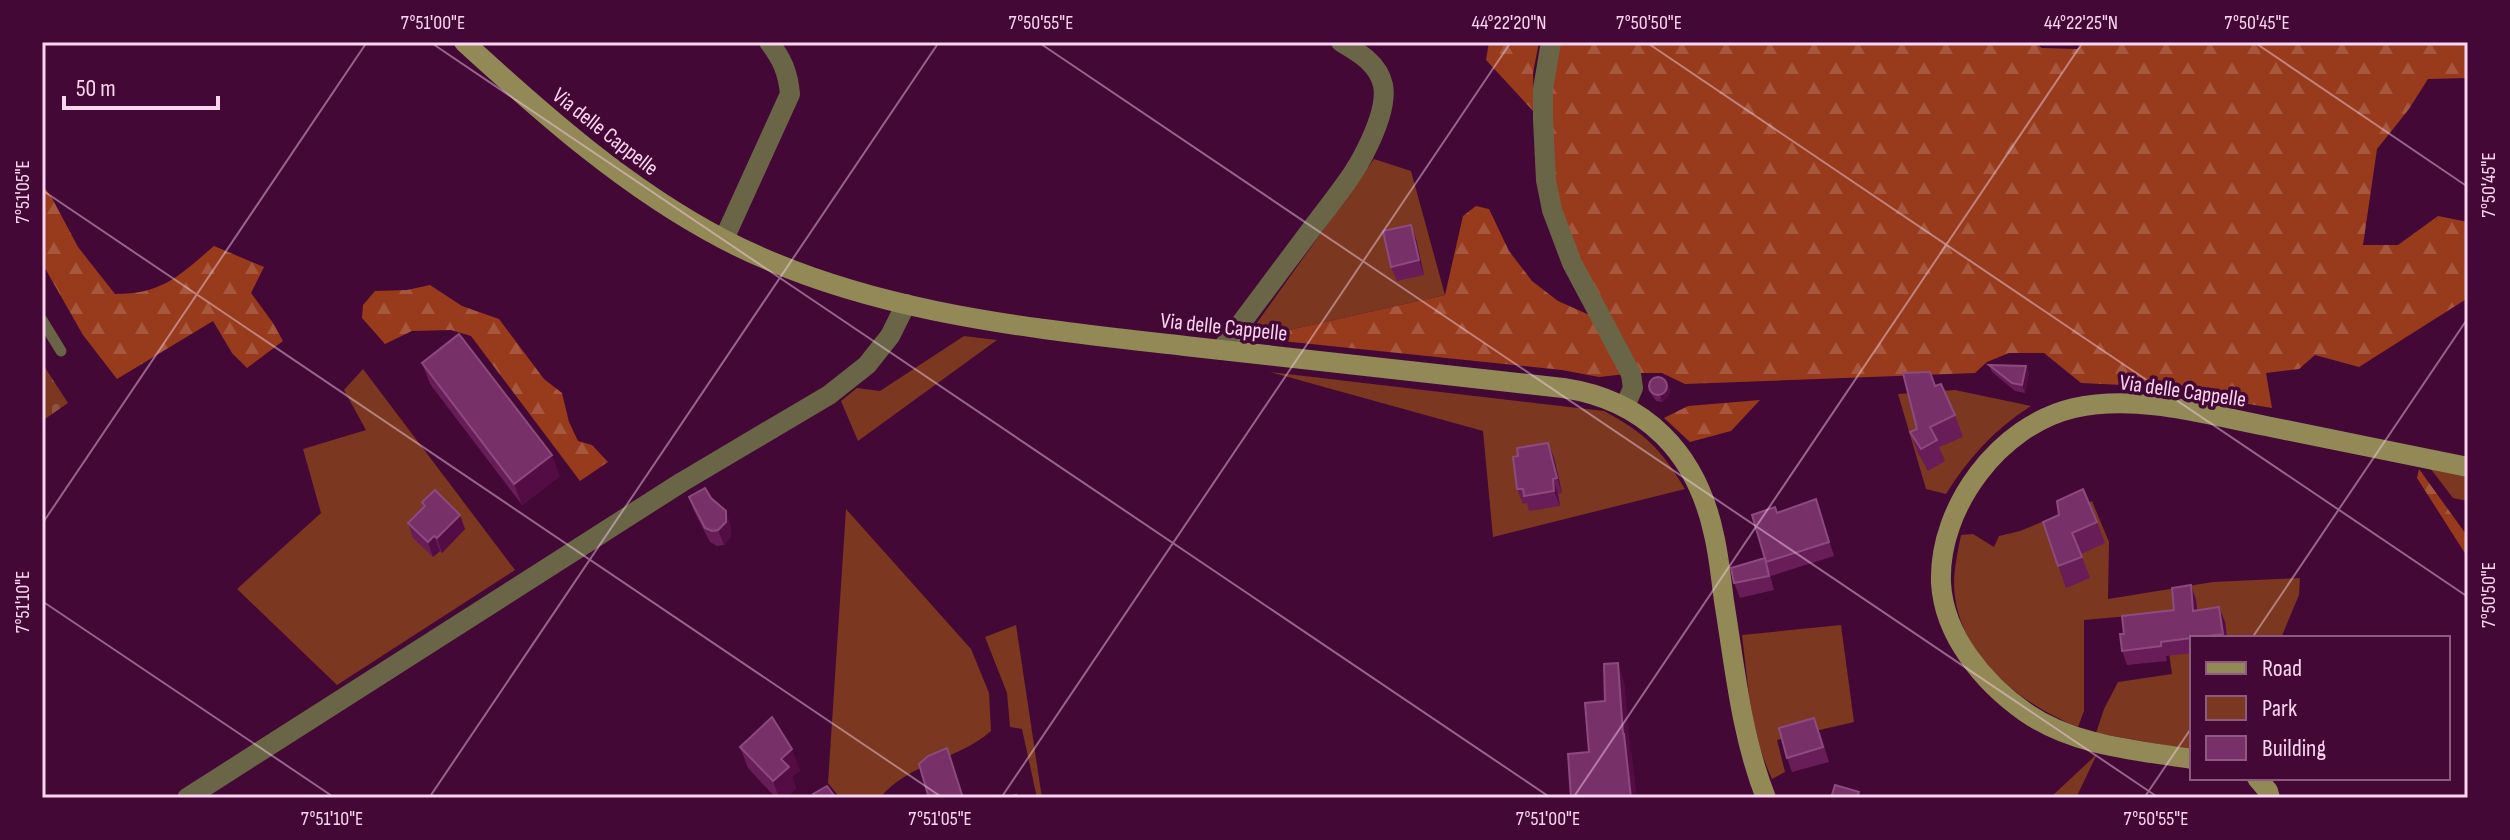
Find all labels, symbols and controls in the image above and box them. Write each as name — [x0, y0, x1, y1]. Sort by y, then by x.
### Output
text: 7°51'00"E — [401, 11, 465, 35]
text: 7°50'55"E — [1009, 11, 1073, 35]
text: 44°22'20"N — [1472, 11, 1546, 35]
text: 7°50'50"E — [1616, 11, 1682, 35]
text: 44°22'25"N — [2044, 11, 2118, 35]
text: 7°50'45"E — [2224, 11, 2290, 35]
scale bar — [64, 60, 218, 110]
text: 50 m — [76, 74, 116, 103]
street label: Via delle Cappelle — [547, 82, 664, 182]
text: 7°50'45"E — [2477, 152, 2501, 218]
text: 7°51'05"E — [11, 160, 35, 224]
street label: Via delle Cappelle — [1159, 307, 1289, 348]
street label: Via delle Cappelle — [2118, 369, 2248, 414]
text: 7°50'50"E — [2477, 562, 2501, 628]
text: 7°51'10"E — [11, 571, 35, 633]
legend — [2190, 636, 2450, 780]
text: Road — [2262, 654, 2302, 683]
text: Park — [2262, 694, 2297, 723]
text: Building — [2262, 734, 2326, 763]
text: 7°51'10"E — [301, 807, 363, 831]
text: 7°51'05"E — [908, 807, 972, 831]
text: 7°51'00"E — [1516, 807, 1580, 831]
text: 7°50'55"E — [2124, 807, 2188, 831]

